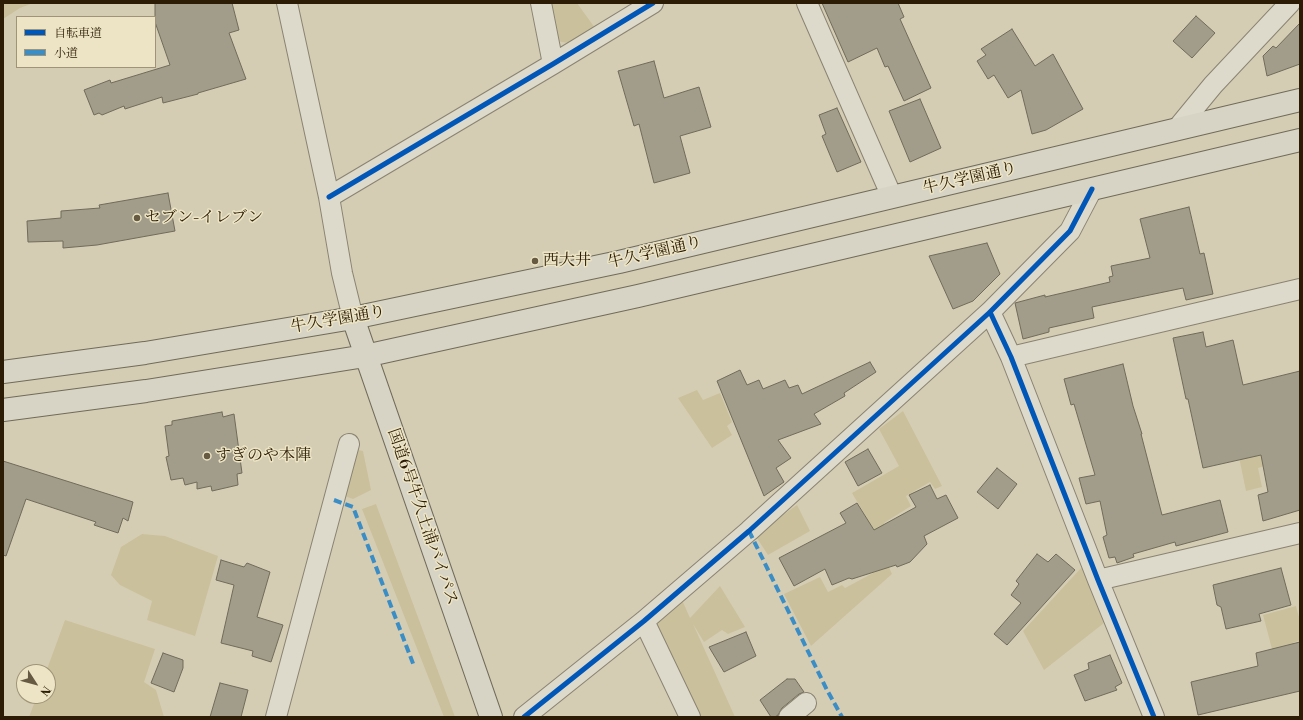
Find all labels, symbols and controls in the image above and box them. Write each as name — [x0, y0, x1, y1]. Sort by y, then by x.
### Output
legend — [16, 16, 156, 68]
text: 自転車道 — [54, 26, 102, 41]
text: 小道 — [54, 46, 78, 61]
street label: 牛久学園通り — [921, 159, 1019, 199]
place label: セブン-イレブン — [145, 208, 263, 228]
marker: セブン-イレブン — [132, 213, 142, 223]
street label: 牛久学園通り — [606, 233, 704, 273]
place label: 西大井 — [543, 251, 591, 271]
marker: 西大井 — [530, 256, 540, 266]
street label: 牛久学園通り — [289, 302, 387, 338]
street label: 国道6号牛久土浦バイパス — [383, 426, 461, 608]
place label: すぎのや本陣 — [215, 446, 311, 466]
marker: すぎのや本陣 — [202, 451, 212, 461]
north arrow — [16, 664, 56, 704]
text: N — [37, 683, 53, 698]

